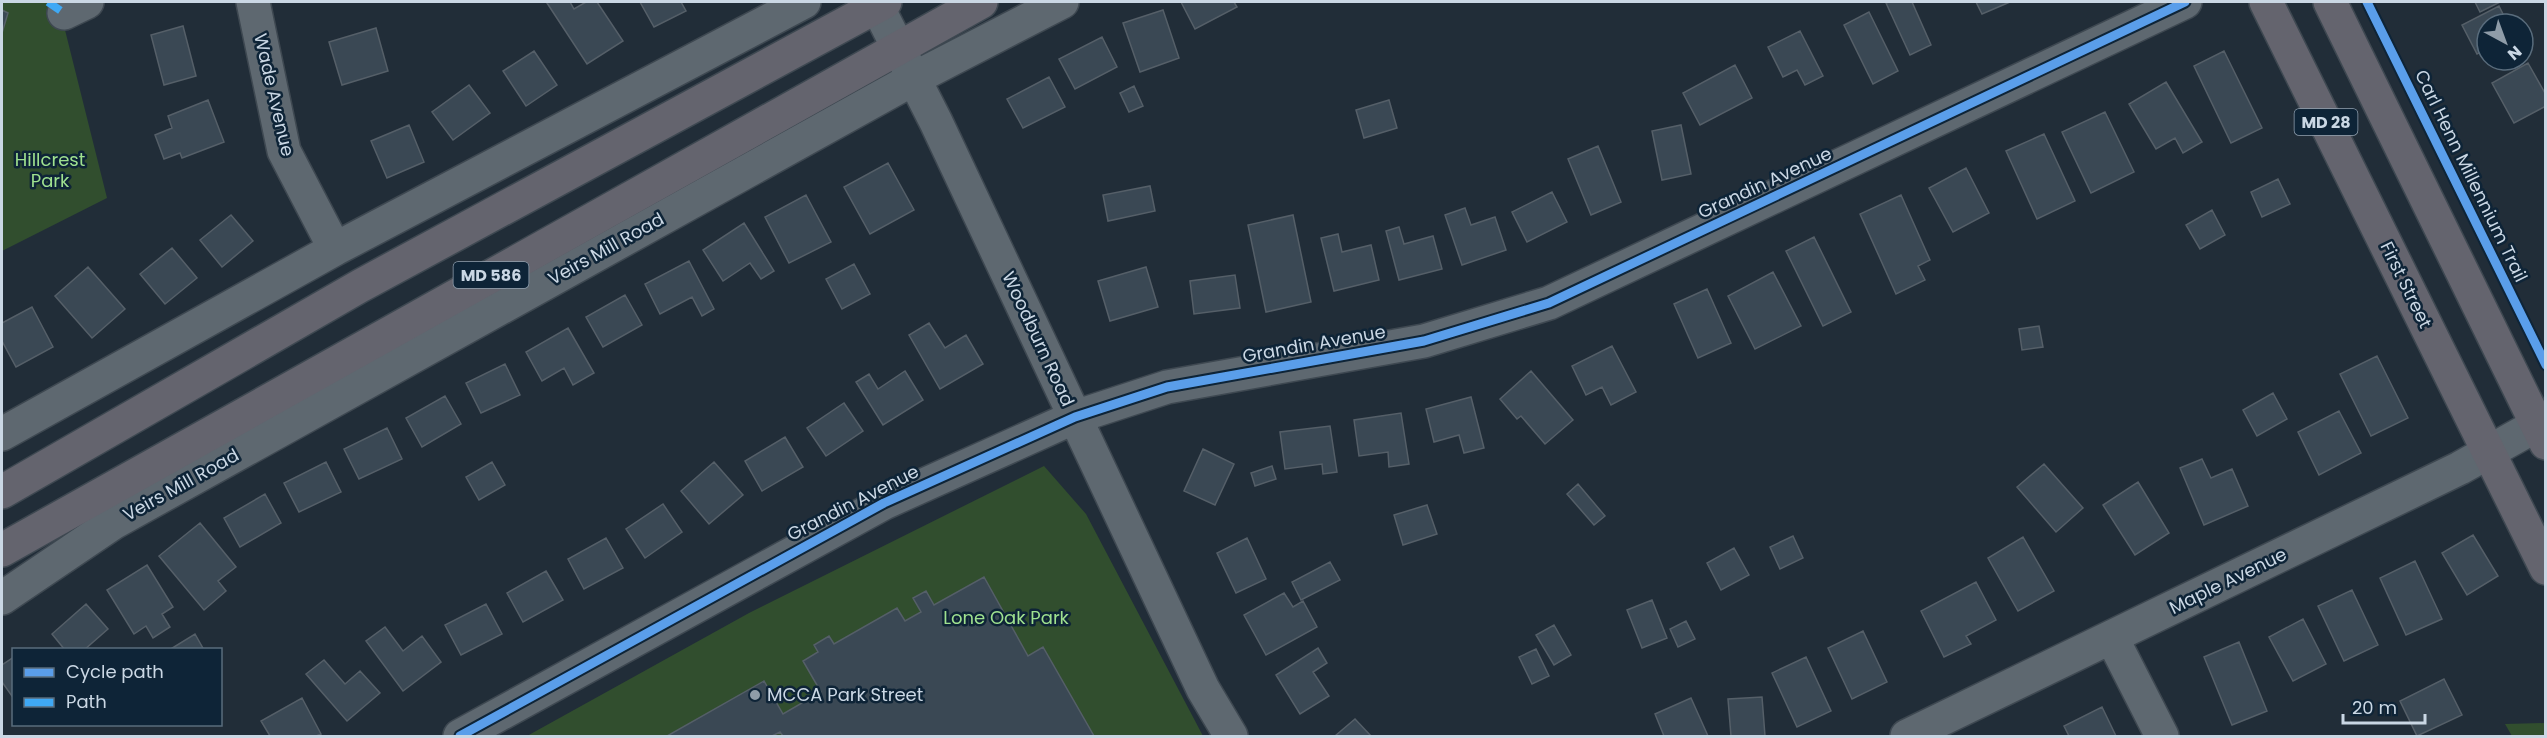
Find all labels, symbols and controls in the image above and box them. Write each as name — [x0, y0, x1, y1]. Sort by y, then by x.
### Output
north arrow — [2475, 12, 2535, 72]
street label: Wade Avenue — [248, 31, 301, 159]
text: N — [2502, 40, 2527, 66]
street label: Carl Henn Millennium Trail — [2409, 65, 2534, 286]
road number: MD 28 — [2294, 109, 2358, 135]
street label: Grandin Avenue — [1694, 141, 1836, 224]
park label: Hillcrest Park — [15, 147, 85, 193]
street label: Veirs Mill Road — [543, 206, 668, 291]
street label: First Street — [2375, 237, 2438, 332]
road number: MD 586 — [454, 262, 528, 288]
street label: Woodburn Road — [996, 267, 1081, 410]
street label: Grandin Avenue — [1240, 319, 1387, 368]
street label: Veirs Mill Road — [118, 442, 243, 527]
street label: Grandin Avenue — [783, 459, 923, 547]
street label: Maple Avenue — [2165, 541, 2291, 620]
park label: Lone Oak Park — [943, 605, 1070, 630]
legend — [12, 648, 222, 726]
text: Cycle path — [66, 659, 164, 684]
place label: MCCA Park Street — [767, 682, 923, 707]
scale bar — [2343, 687, 2426, 725]
marker: MCCA Park Street — [748, 688, 762, 702]
text: Path — [66, 689, 107, 714]
text: 20 m — [2352, 695, 2397, 720]

